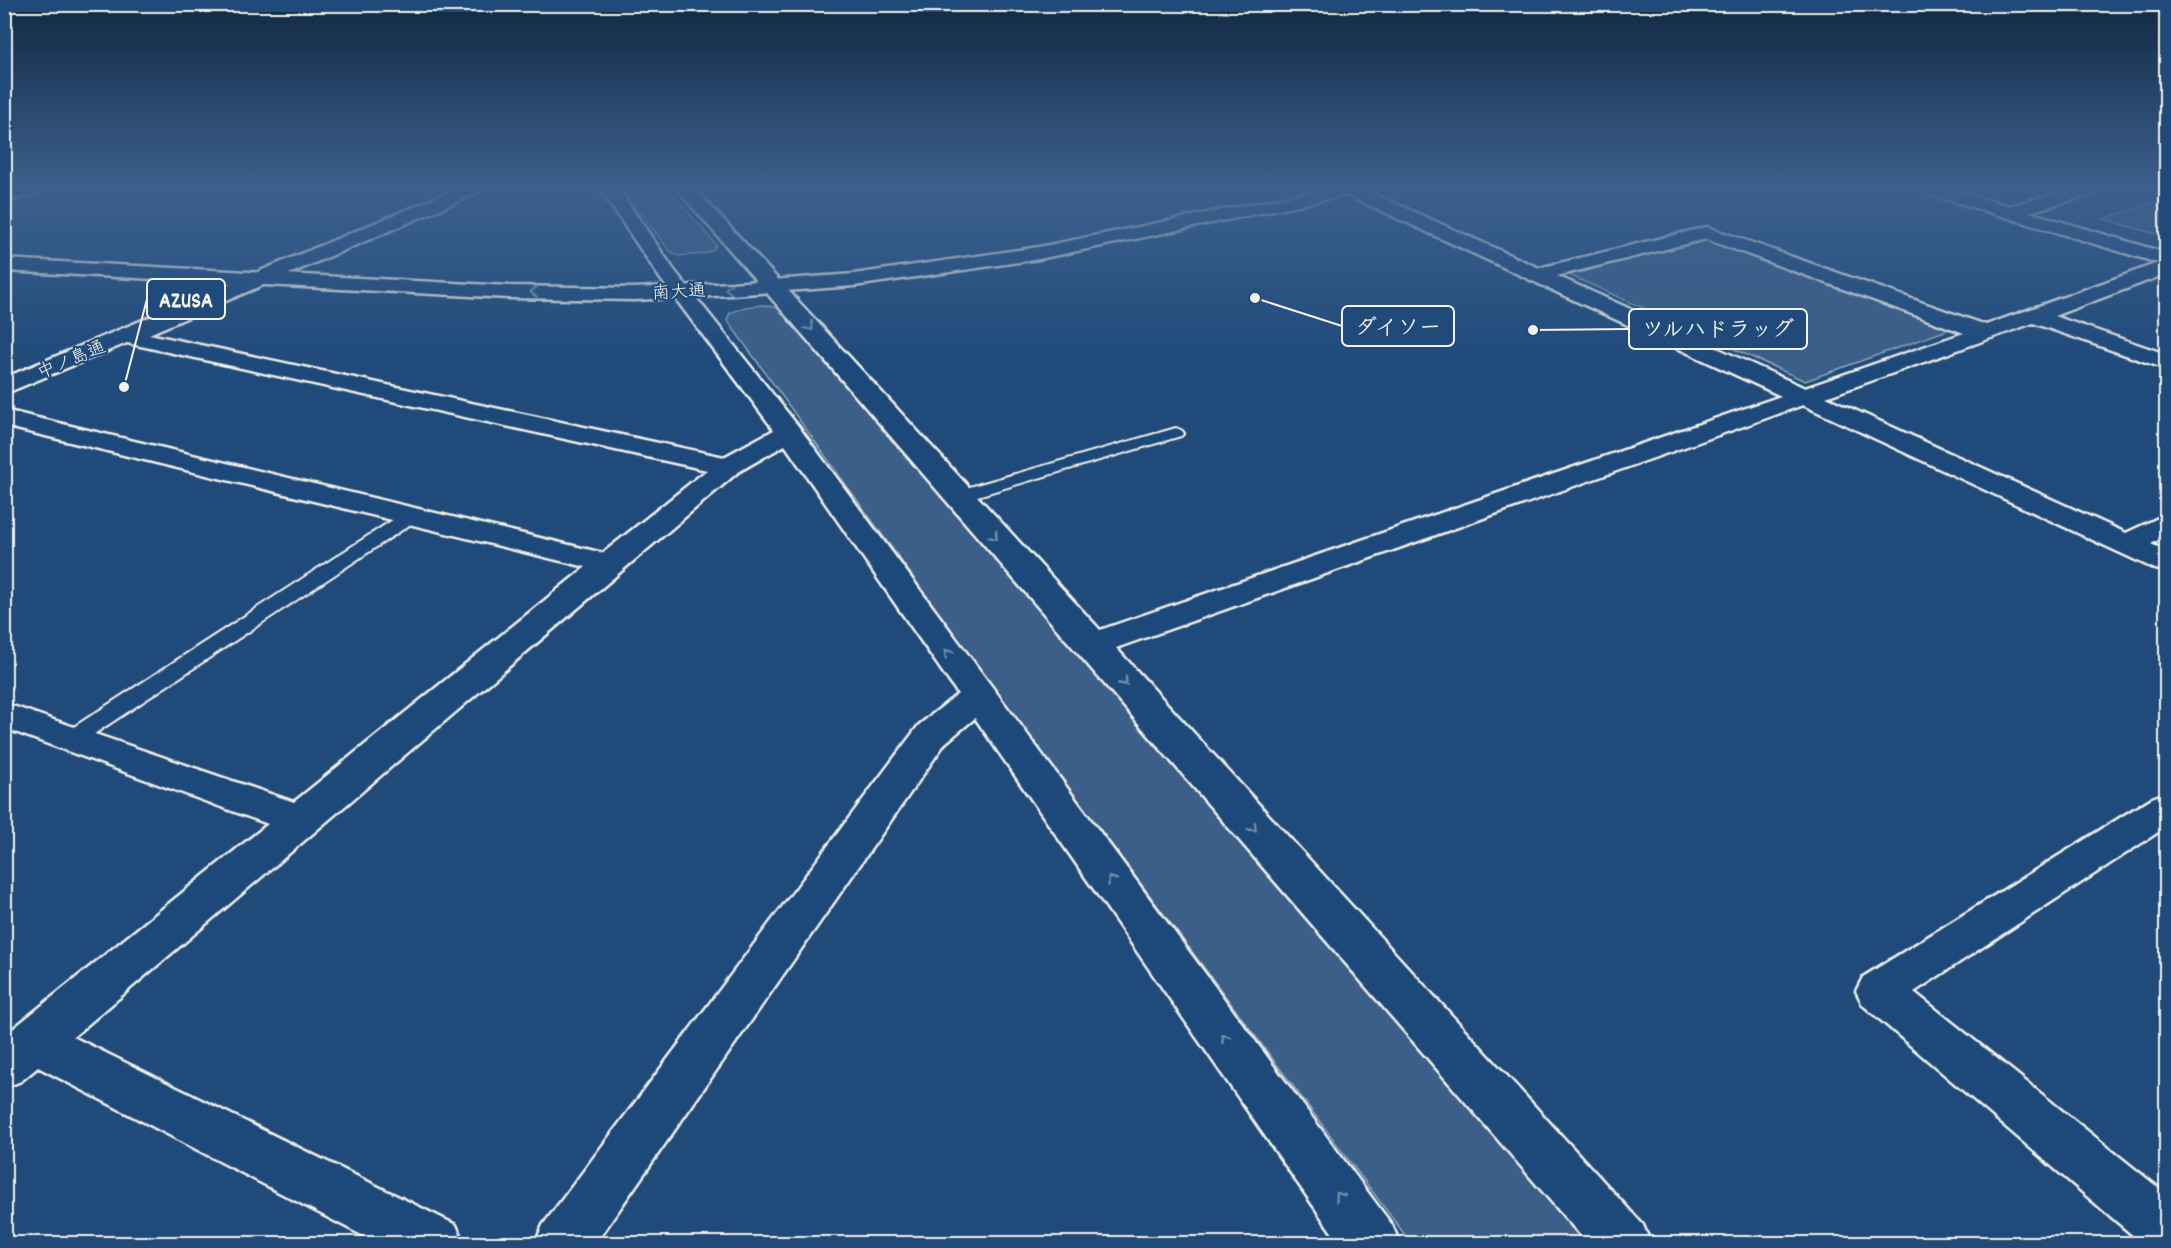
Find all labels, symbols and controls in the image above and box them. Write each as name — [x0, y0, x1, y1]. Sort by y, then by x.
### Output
callout: AZUSA — [147, 279, 225, 319]
street label: 南大通 — [652, 280, 707, 307]
one-way arrow — [724, 282, 733, 295]
one-way arrow — [530, 286, 539, 298]
text: AZUSA — [159, 287, 213, 318]
callout: ダイソー — [1342, 306, 1454, 346]
callout: ツルハドラッグ — [1629, 309, 1807, 349]
text: ダイソー — [1355, 314, 1441, 345]
text: ツルハドラッグ — [1642, 316, 1794, 347]
one-way arrow — [803, 320, 814, 331]
street label: 中ノ島通 — [34, 336, 110, 387]
one-way arrow — [987, 529, 998, 540]
one-way arrow — [944, 649, 955, 660]
one-way arrow — [1117, 675, 1128, 686]
one-way arrow — [1246, 821, 1257, 832]
one-way arrow — [1107, 875, 1118, 886]
one-way arrow — [1221, 1033, 1232, 1044]
one-way arrow — [1335, 1192, 1346, 1203]

